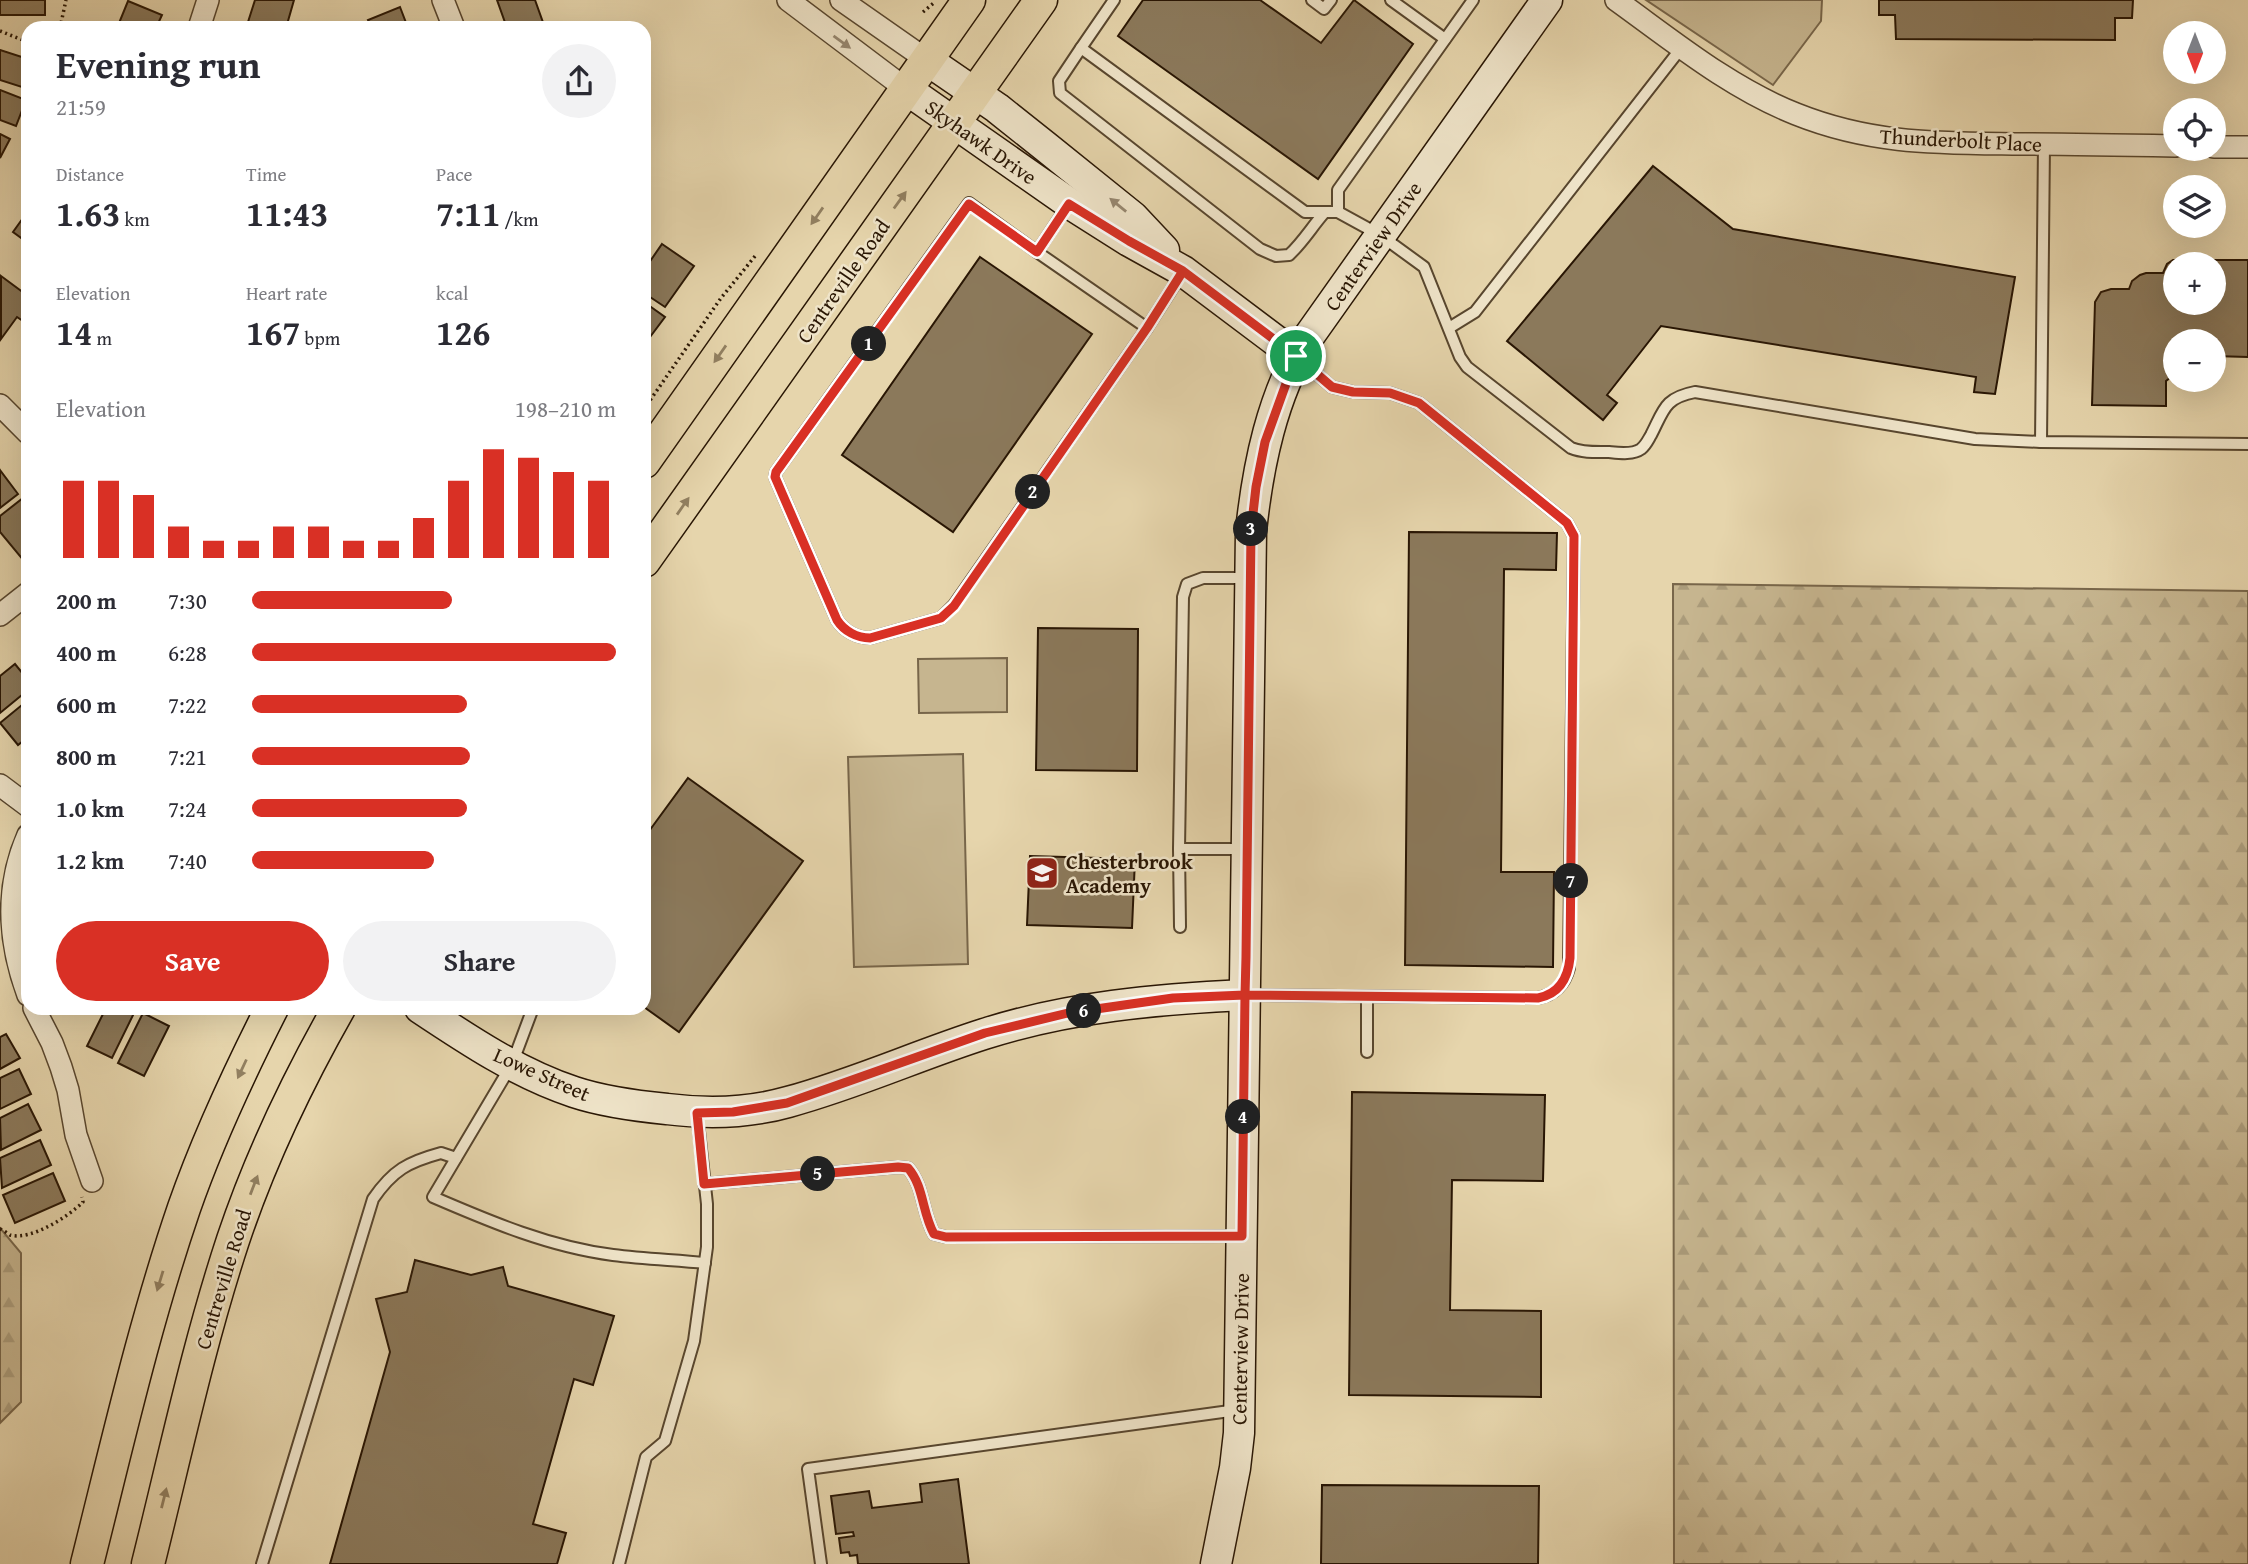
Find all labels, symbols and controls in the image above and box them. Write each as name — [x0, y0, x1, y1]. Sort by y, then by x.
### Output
north arrow — [2163, 21, 2226, 84]
map controls — [2163, 21, 2226, 392]
one-way arrow — [833, 34, 851, 48]
text: Evening run — [56, 36, 260, 92]
button: share — [542, 44, 616, 118]
text: 21:59 — [56, 90, 106, 123]
street label: Skyhawk Drive — [919, 92, 1043, 192]
button: locate — [2163, 98, 2226, 161]
street label: Thunderbolt Place — [1879, 120, 2043, 160]
text: Distance — [56, 160, 124, 188]
text: Time — [246, 160, 286, 188]
text: Pace — [436, 160, 473, 188]
street label: Centerview Drive — [1317, 175, 1429, 317]
button: layers — [2163, 175, 2226, 238]
text: 1.63 — [56, 188, 120, 239]
text: 11:43 — [246, 188, 328, 239]
text: 7:11 — [436, 188, 500, 239]
one-way arrow — [893, 191, 907, 209]
one-way arrow — [1109, 198, 1127, 213]
text: km — [120, 205, 150, 233]
text: /km — [500, 205, 539, 233]
one-way arrow — [810, 207, 824, 225]
street label: Centreville Road — [789, 212, 898, 349]
button: + — [2163, 252, 2226, 315]
text: Elevation — [56, 279, 130, 307]
text: Heart rate — [246, 279, 327, 307]
text: kcal — [436, 279, 468, 307]
text: 14 — [56, 307, 92, 358]
text: 167 — [246, 307, 300, 358]
text: 126 — [436, 307, 490, 358]
text: m — [92, 324, 112, 352]
text: bpm — [300, 324, 340, 352]
pin: 1 — [852, 326, 886, 362]
pin — [1266, 326, 1326, 386]
text: 1 — [864, 329, 873, 357]
button: − — [2163, 329, 2226, 392]
icon: arrive — [1277, 337, 1315, 375]
one-way arrow — [713, 345, 727, 363]
text: Elevation — [56, 392, 146, 425]
text: 198–210 m — [515, 392, 616, 425]
pin: 2 — [1016, 475, 1050, 510]
text: 2 — [1028, 477, 1037, 505]
one-way arrow — [676, 497, 690, 515]
pin: 3 — [1234, 512, 1268, 546]
text: 3 — [1246, 514, 1255, 542]
text: 200 m — [56, 584, 117, 617]
text: 7:30 — [168, 584, 207, 617]
text: 400 m — [56, 636, 117, 669]
text: 6:28 — [168, 636, 207, 669]
text: 600 m — [56, 688, 117, 721]
text: 7:22 — [168, 688, 207, 721]
text: 800 m — [56, 740, 117, 773]
text: 7:21 — [168, 740, 207, 773]
text: 1.0 km — [56, 792, 124, 825]
text: 7:24 — [168, 792, 207, 825]
text: 1.2 km — [56, 844, 124, 877]
text: 7:40 — [168, 844, 207, 877]
place label: Chesterbrook Academy — [1066, 846, 1194, 901]
school or university icon: Chesterbrook Academy — [1023, 854, 1061, 892]
pin: 7 — [1554, 864, 1588, 898]
text: 7 — [1566, 866, 1575, 894]
button: Save — [56, 921, 329, 1001]
button: Share — [343, 921, 616, 1001]
pin: 6 — [1066, 993, 1102, 1028]
text: 6 — [1079, 996, 1088, 1024]
street label: Lowe Street — [489, 1039, 596, 1109]
one-way arrow — [236, 1059, 247, 1079]
pin: 4 — [1226, 1100, 1260, 1134]
text: 4 — [1238, 1102, 1247, 1130]
pin: 5 — [800, 1156, 836, 1192]
text: 5 — [813, 1159, 822, 1187]
one-way arrow — [248, 1174, 259, 1195]
street label: Centreville Road — [187, 1204, 259, 1353]
one-way arrow — [155, 1271, 165, 1292]
street label: Centerview Drive — [1223, 1273, 1257, 1425]
one-way arrow — [159, 1487, 170, 1509]

